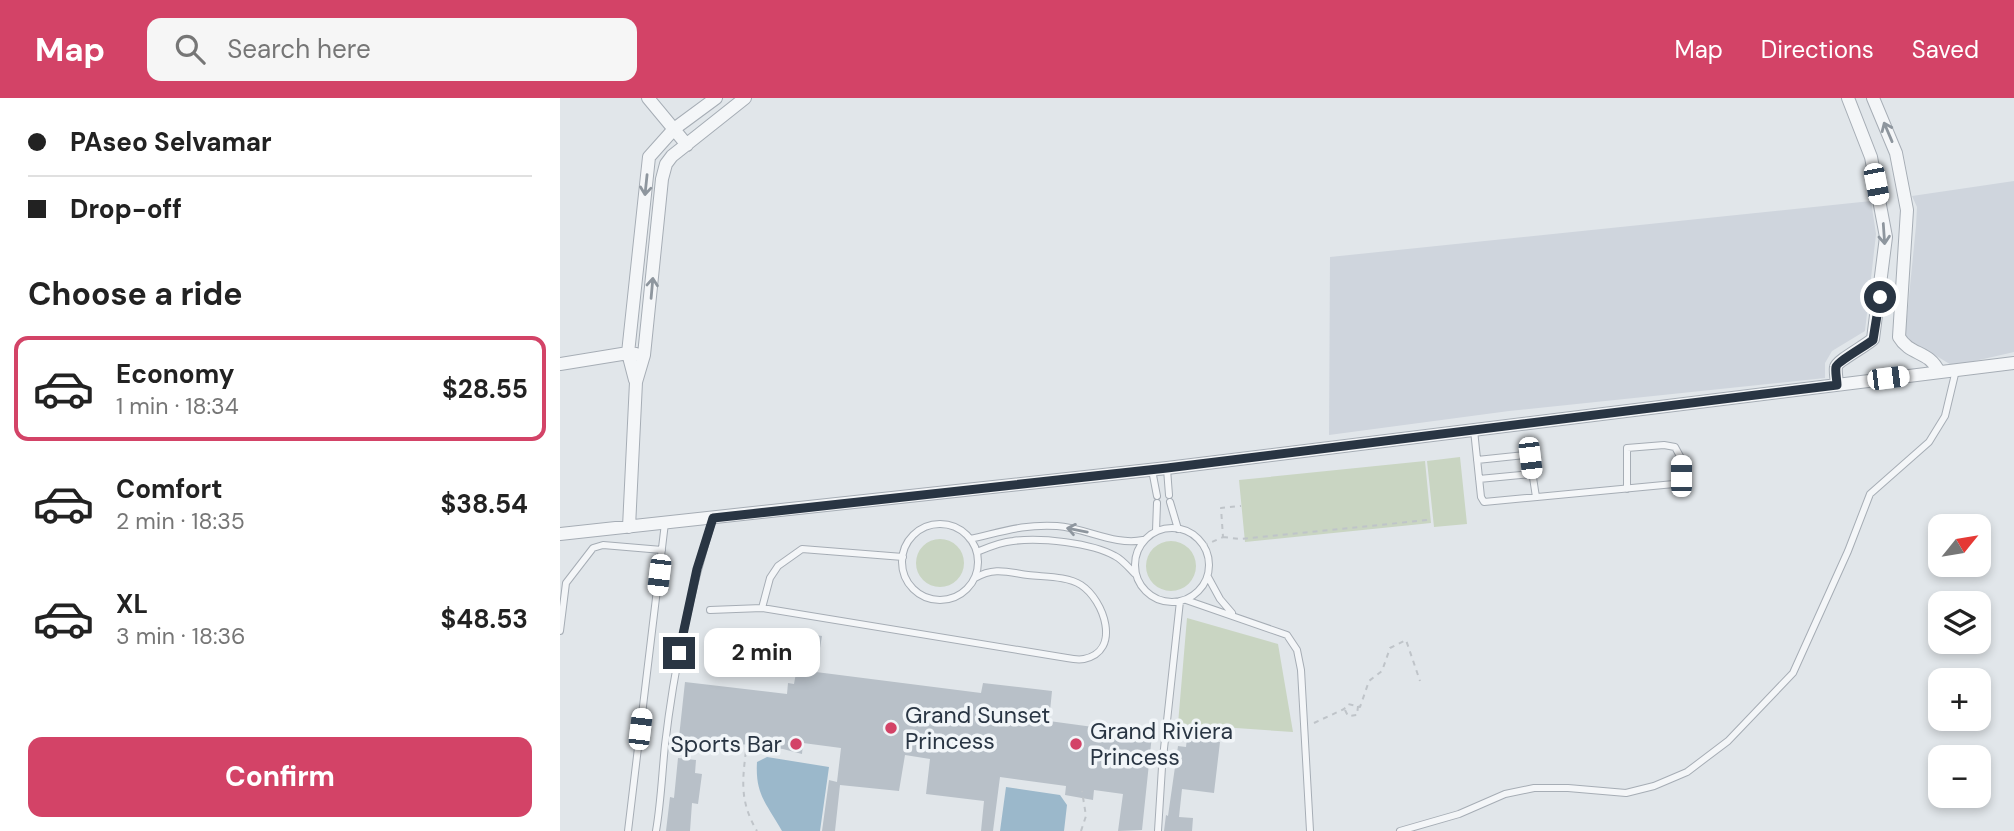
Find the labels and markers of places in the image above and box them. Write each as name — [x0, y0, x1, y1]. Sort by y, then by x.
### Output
place label: Grand Sunset Princess — [905, 700, 1050, 756]
place label: Grand Riviera Princess — [1090, 716, 1233, 772]
marker: Grand Sunset Princess — [883, 720, 899, 736]
place label: Sports Bar — [671, 729, 782, 759]
marker: Sports Bar — [788, 736, 804, 752]
marker: Grand Riviera Princess — [1068, 736, 1084, 752]

